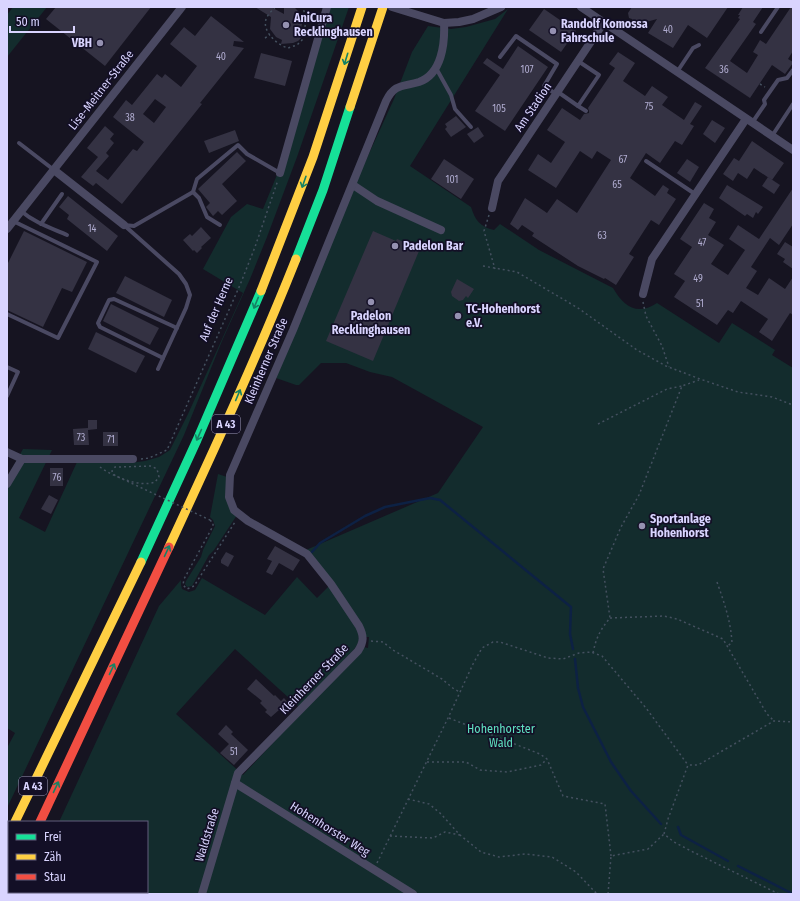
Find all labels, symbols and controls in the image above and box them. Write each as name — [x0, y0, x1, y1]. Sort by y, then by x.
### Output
scale bar — [10, 8, 74, 34]
place label: AniCura Recklinghausen — [293, 11, 373, 39]
text: 50 m — [16, 15, 40, 29]
place label: Randolf Komossa Fahrschule — [561, 17, 648, 45]
marker: AniCura Recklinghausen — [281, 20, 291, 30]
house number: 40 — [663, 24, 673, 36]
marker: Randolf Komossa Fahrschule — [548, 26, 558, 36]
place label: VBH — [71, 36, 92, 50]
marker: VBH — [95, 38, 105, 48]
street label: Lise-Meitner-Straße — [66, 47, 136, 133]
house number: 40 — [216, 51, 226, 63]
one-way arrow — [342, 52, 349, 65]
house number: 107 — [521, 64, 533, 76]
house number: 36 — [719, 64, 729, 76]
street label: Am Stadion — [512, 80, 554, 134]
house number: 75 — [645, 101, 654, 113]
house number: 105 — [492, 103, 506, 115]
house number: 38 — [125, 112, 135, 124]
house number: 67 — [619, 154, 627, 166]
house number: 101 — [446, 174, 458, 186]
one-way arrow — [300, 175, 307, 188]
house number: 65 — [612, 179, 622, 191]
house number: 14 — [88, 223, 97, 235]
house number: 63 — [597, 230, 607, 242]
house number: 47 — [698, 237, 706, 249]
place label: Padelon Bar — [403, 239, 464, 253]
marker: Padelon Bar — [390, 241, 400, 251]
house number: 49 — [693, 273, 703, 285]
street label: Auf der Herne — [196, 275, 236, 343]
one-way arrow — [252, 296, 260, 308]
marker: Padelon Recklinghausen — [366, 297, 376, 307]
house number: 51 — [696, 298, 704, 310]
place label: TC-Hohenhorst e.V. — [466, 302, 541, 330]
place label: Padelon Recklinghausen — [332, 309, 410, 337]
marker: TC-Hohenhorst e.V. — [453, 311, 463, 321]
street label: Kleinherner Straße — [242, 316, 291, 406]
one-way arrow — [235, 389, 243, 401]
road number: A 43 — [212, 415, 240, 433]
one-way arrow — [194, 428, 202, 440]
house number: 73 — [77, 432, 86, 444]
house number: 71 — [107, 434, 115, 446]
house number: 76 — [53, 472, 61, 484]
place label: Sportanlage Hohenhorst — [650, 512, 711, 540]
marker: Sportanlage Hohenhorst — [637, 521, 647, 531]
one-way arrow — [164, 546, 171, 558]
street label: Kleinherner Straße — [277, 641, 351, 717]
one-way arrow — [109, 663, 116, 675]
park label: Hohenhorster Wald — [467, 722, 536, 750]
house number: 51 — [230, 746, 238, 758]
road number: A 43 — [19, 777, 47, 795]
one-way arrow — [53, 781, 60, 793]
street label: Hohenhorster Weg — [288, 799, 373, 859]
street label: Waldstraße — [192, 807, 222, 863]
legend — [8, 821, 148, 893]
text: Frei — [44, 830, 62, 844]
text: Zäh — [44, 850, 62, 864]
text: Stau — [44, 870, 66, 884]

